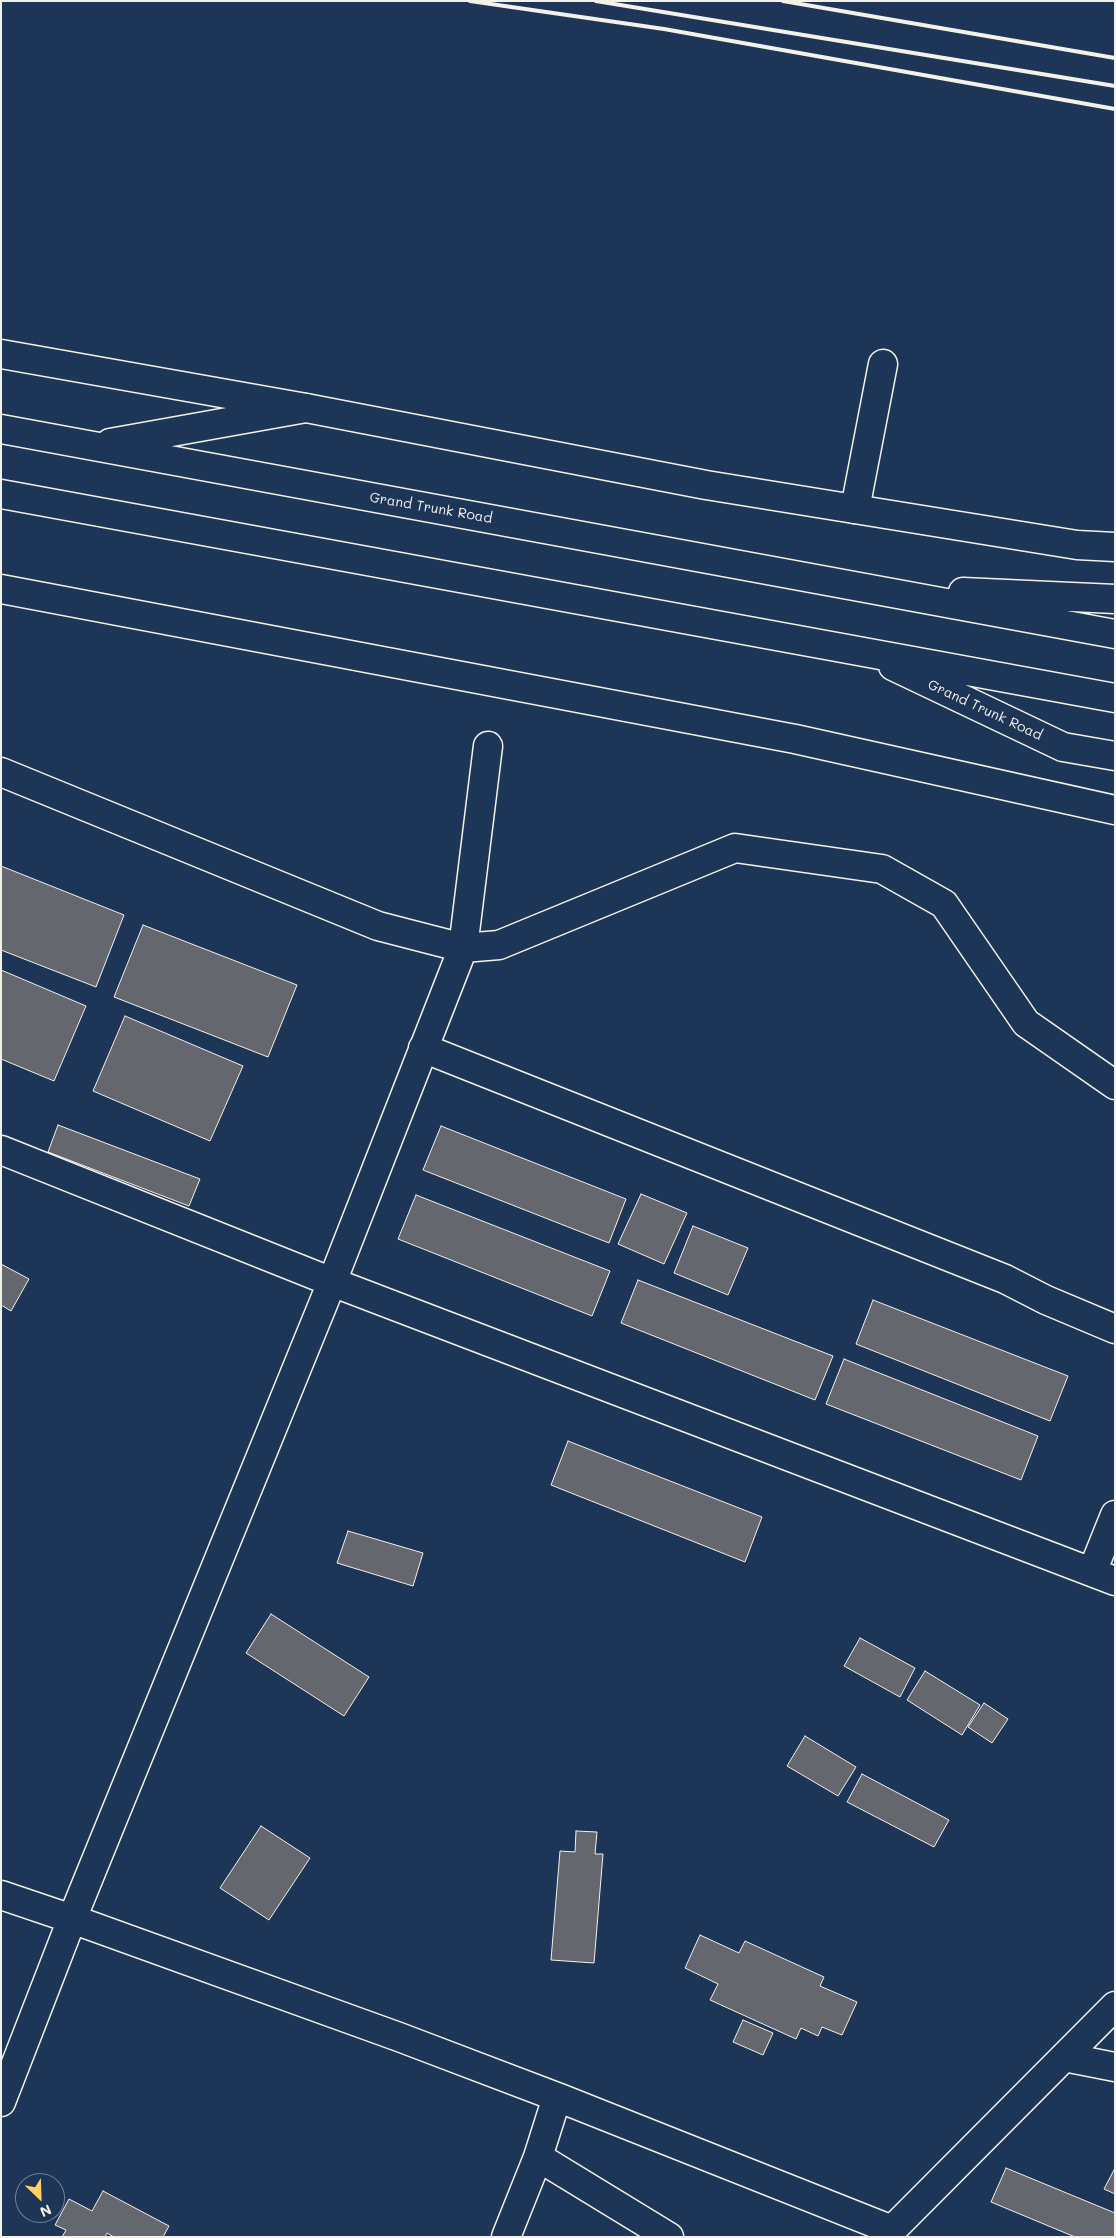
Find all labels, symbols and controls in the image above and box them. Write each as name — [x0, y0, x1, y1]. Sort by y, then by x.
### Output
street label: Grand Trunk Road — [368, 489, 494, 527]
street label: Grand Trunk Road — [925, 676, 1045, 744]
north arrow — [15, 2173, 65, 2223]
text: N — [37, 2200, 55, 2222]

